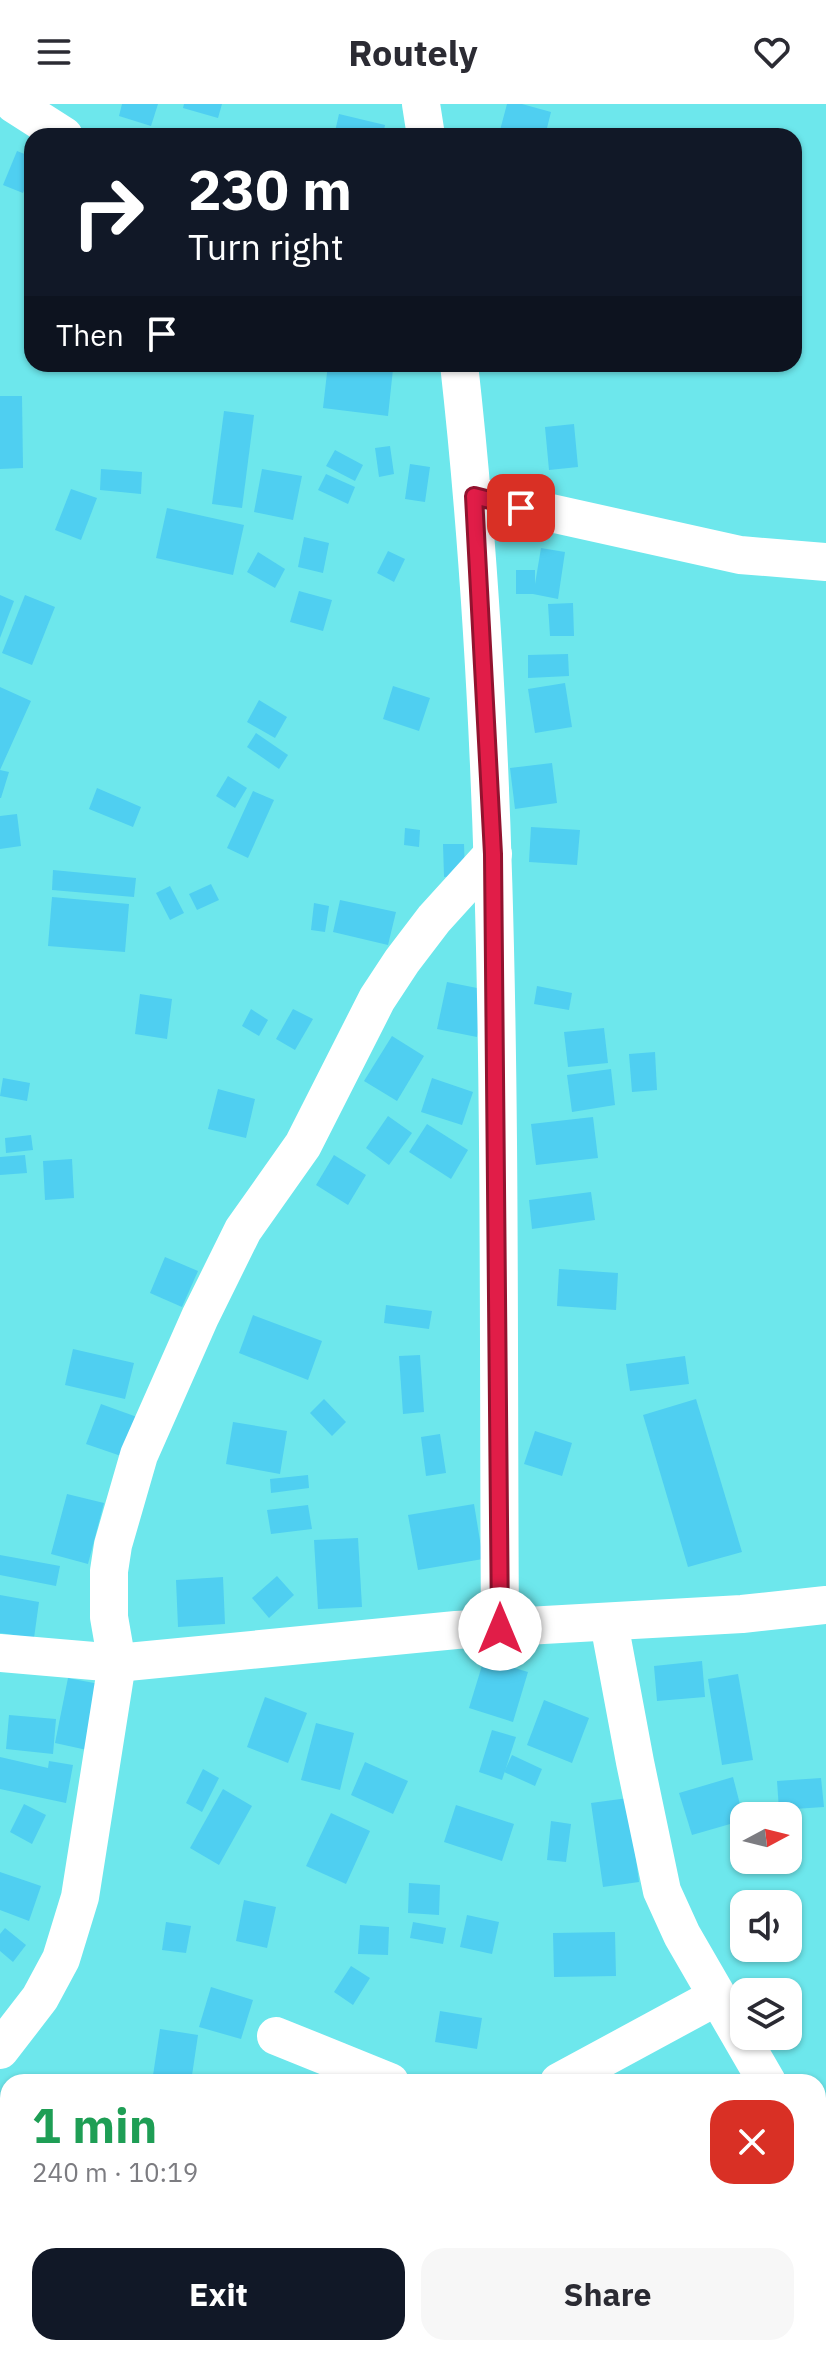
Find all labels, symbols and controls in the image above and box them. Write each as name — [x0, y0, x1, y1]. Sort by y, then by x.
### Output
text: Routely — [348, 29, 478, 76]
icon: menu — [32, 30, 76, 74]
icon: heart — [750, 30, 794, 74]
text: 230 m — [188, 153, 352, 225]
icon: right — [56, 160, 160, 264]
text: Turn right — [188, 223, 344, 270]
icon: arrive — [140, 312, 184, 356]
text: Then — [56, 315, 124, 354]
pin — [487, 474, 555, 542]
icon: arrive — [499, 486, 543, 530]
position arrow — [458, 1587, 542, 1671]
north arrow — [730, 1802, 802, 1874]
map controls — [730, 1802, 802, 2050]
button: sound — [730, 1890, 802, 1962]
button: layers — [730, 1978, 802, 2050]
text: 1 min — [32, 2094, 157, 2156]
button: close — [710, 2100, 794, 2184]
text: 240 m · 10:19 — [32, 2155, 198, 2189]
button: Exit — [32, 2248, 405, 2340]
button: Share — [421, 2248, 794, 2340]

